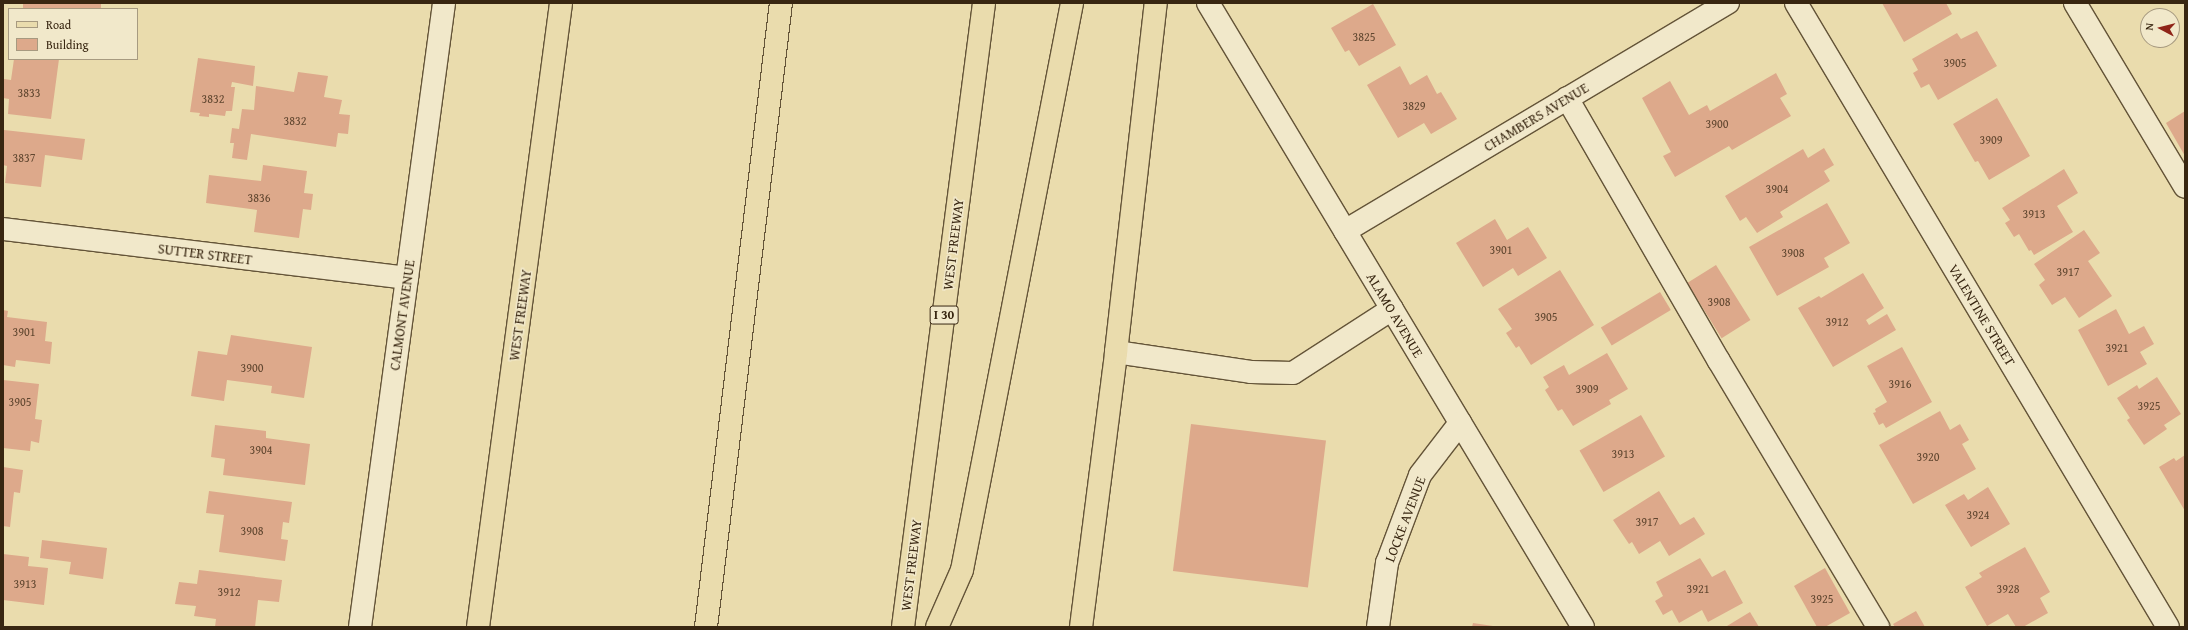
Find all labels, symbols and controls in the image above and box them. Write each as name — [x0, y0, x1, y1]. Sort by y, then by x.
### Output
legend — [8, 8, 138, 60]
north arrow — [2140, 8, 2180, 48]
text: Road — [46, 16, 71, 33]
text: N — [2141, 22, 2157, 31]
house number: 3825 — [1352, 30, 1376, 44]
text: Building — [46, 36, 89, 53]
house number: 3905 — [1943, 56, 1967, 70]
street label: CHAMBERS AVENUE — [1481, 79, 1591, 155]
house number: 3833 — [17, 86, 41, 100]
house number: 3832 — [201, 92, 225, 106]
house number: 3829 — [1402, 99, 1426, 113]
house number: 3832 — [283, 114, 307, 128]
house number: 3900 — [1705, 117, 1729, 131]
house number: 3909 — [1979, 133, 2003, 147]
house number: 3837 — [12, 151, 36, 165]
house number: 3904 — [1765, 182, 1789, 196]
house number: 3836 — [247, 191, 271, 205]
street label: WEST FREEWAY — [939, 197, 967, 291]
house number: 3913 — [2022, 207, 2046, 221]
street label: SUTTER STREET — [157, 240, 253, 268]
house number: 3901 — [1489, 243, 1513, 257]
house number: 3908 — [1781, 246, 1805, 260]
street label: CALMONT AVENUE — [386, 259, 418, 371]
street label: VALENTINE STREET — [1945, 261, 2019, 369]
house number: 3917 — [2056, 265, 2080, 279]
street label: WEST FREEWAY — [505, 268, 535, 362]
street label: ALAMO AVENUE — [1363, 270, 1427, 360]
house number: 3908 — [1707, 295, 1731, 309]
road number: I 30 — [929, 304, 959, 326]
house number: 3905 — [1534, 310, 1558, 324]
house number: 3912 — [1825, 315, 1849, 329]
house number: 3901 — [12, 325, 36, 339]
house number: 3921 — [2105, 341, 2129, 355]
house number: 3900 — [240, 361, 264, 375]
house number: 3916 — [1888, 377, 1912, 391]
house number: 3909 — [1575, 382, 1599, 396]
house number: 3905 — [8, 395, 32, 409]
house number: 3925 — [2137, 399, 2161, 413]
house number: 3904 — [249, 443, 273, 457]
house number: 3913 — [1611, 447, 1635, 461]
house number: 3920 — [1916, 450, 1940, 464]
street label: LOCKE AVENUE — [1381, 474, 1429, 564]
house number: 3924 — [1966, 508, 1990, 522]
house number: 3917 — [1635, 515, 1659, 529]
street label: WEST FREEWAY — [897, 518, 925, 612]
house number: 3908 — [240, 524, 264, 538]
house number: 3913 — [13, 577, 37, 591]
house number: 3921 — [1686, 582, 1710, 596]
house number: 3928 — [1996, 582, 2020, 596]
house number: 3912 — [217, 585, 241, 599]
house number: 3925 — [1810, 592, 1834, 606]

